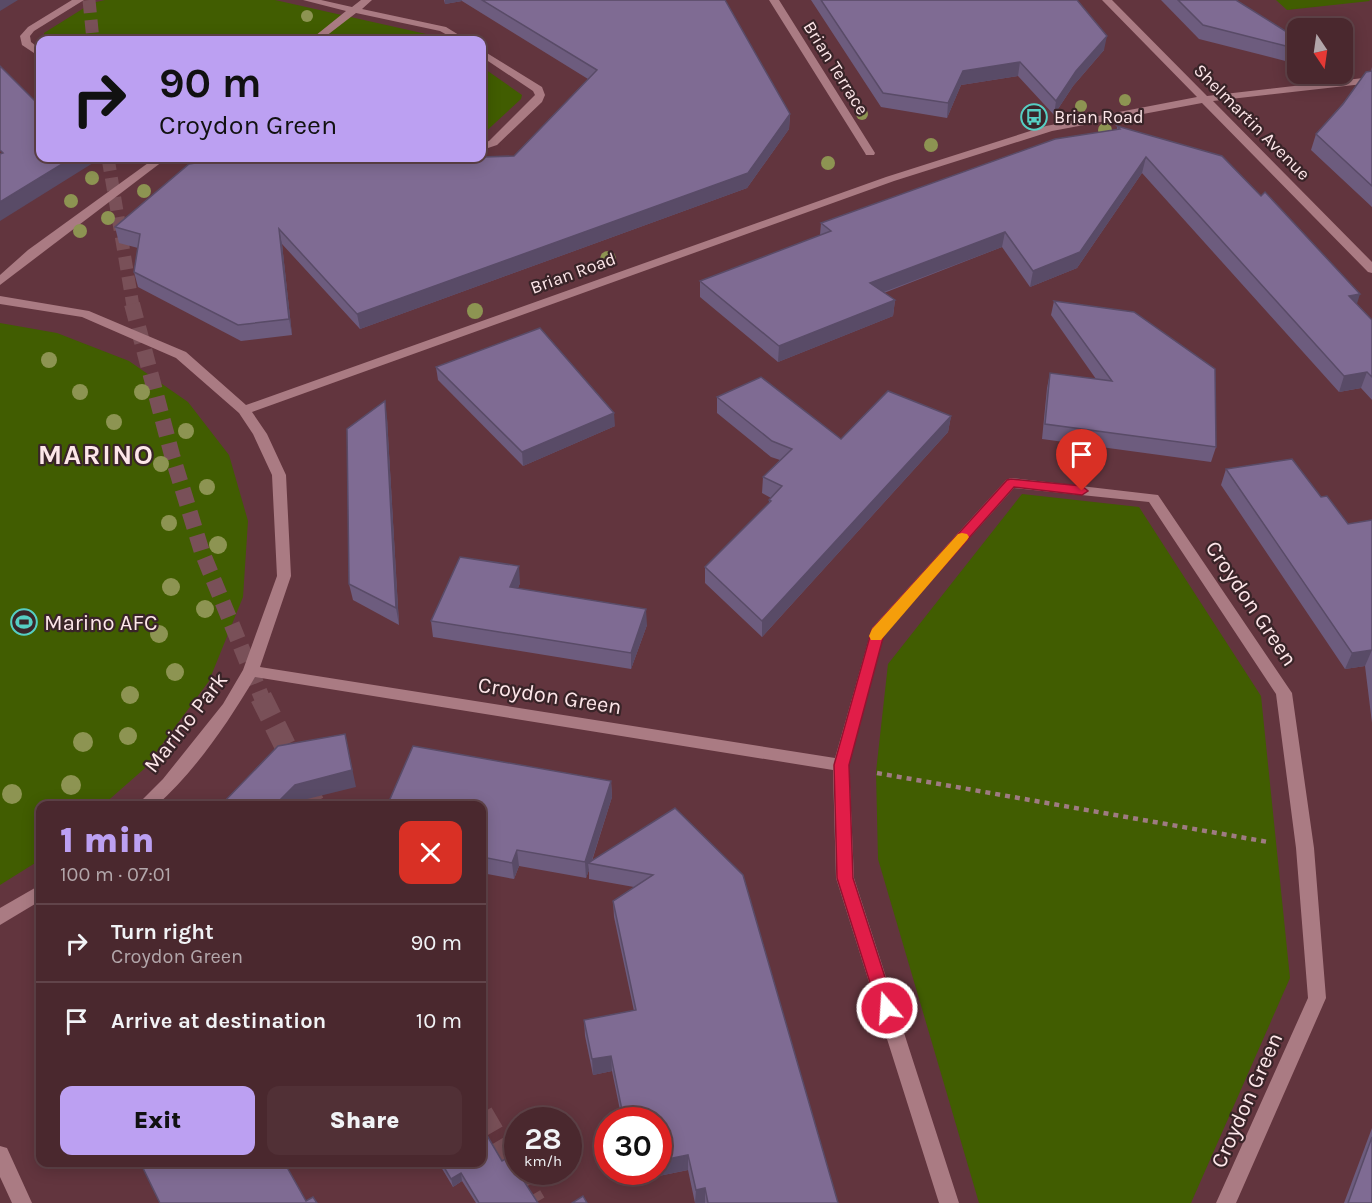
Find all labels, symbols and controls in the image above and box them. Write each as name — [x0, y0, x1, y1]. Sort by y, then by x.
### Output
street label: Brian Terrace — [798, 17, 874, 119]
north arrow — [1287, 18, 1353, 84]
map controls — [1287, 18, 1353, 84]
text: 90 m — [159, 58, 262, 108]
street label: Shelmartin Avenue — [1189, 59, 1315, 185]
icon: right — [60, 60, 138, 138]
bus stop icon: Brian Road — [1019, 102, 1049, 132]
place label: Brian Road — [1054, 106, 1144, 128]
text: Croydon Green — [159, 109, 337, 141]
street label: Brian Road — [527, 247, 619, 299]
pin — [1056, 429, 1107, 491]
district label: MARINO — [38, 438, 154, 471]
icon: arrive — [1065, 438, 1098, 471]
street label: Croydon Green — [1200, 536, 1303, 671]
sports icon: Marino AFC — [9, 607, 39, 637]
place label: Marino AFC — [44, 610, 157, 636]
street label: Marino Park — [138, 667, 233, 778]
street label: Croydon Green — [476, 672, 624, 720]
text: 1 min — [60, 819, 154, 861]
button: close — [399, 821, 462, 884]
text: 100 m · 07:01 — [60, 863, 171, 886]
text: Turn right — [111, 919, 214, 945]
icon: right — [60, 927, 93, 960]
text: 90 m — [410, 930, 462, 956]
text: Croydon Green — [111, 945, 243, 968]
position arrow — [855, 976, 919, 1040]
icon: arrive — [60, 1005, 93, 1038]
text: Arrive at destination — [111, 1008, 326, 1034]
text: 10 m — [416, 1008, 462, 1034]
street label: Croydon Green — [1205, 1029, 1288, 1172]
button: Exit — [60, 1086, 255, 1155]
button: Share — [267, 1086, 462, 1155]
speed limit sign: 30 — [594, 1107, 672, 1185]
text: 28 — [524, 1121, 562, 1157]
text: km/h — [524, 1152, 562, 1170]

